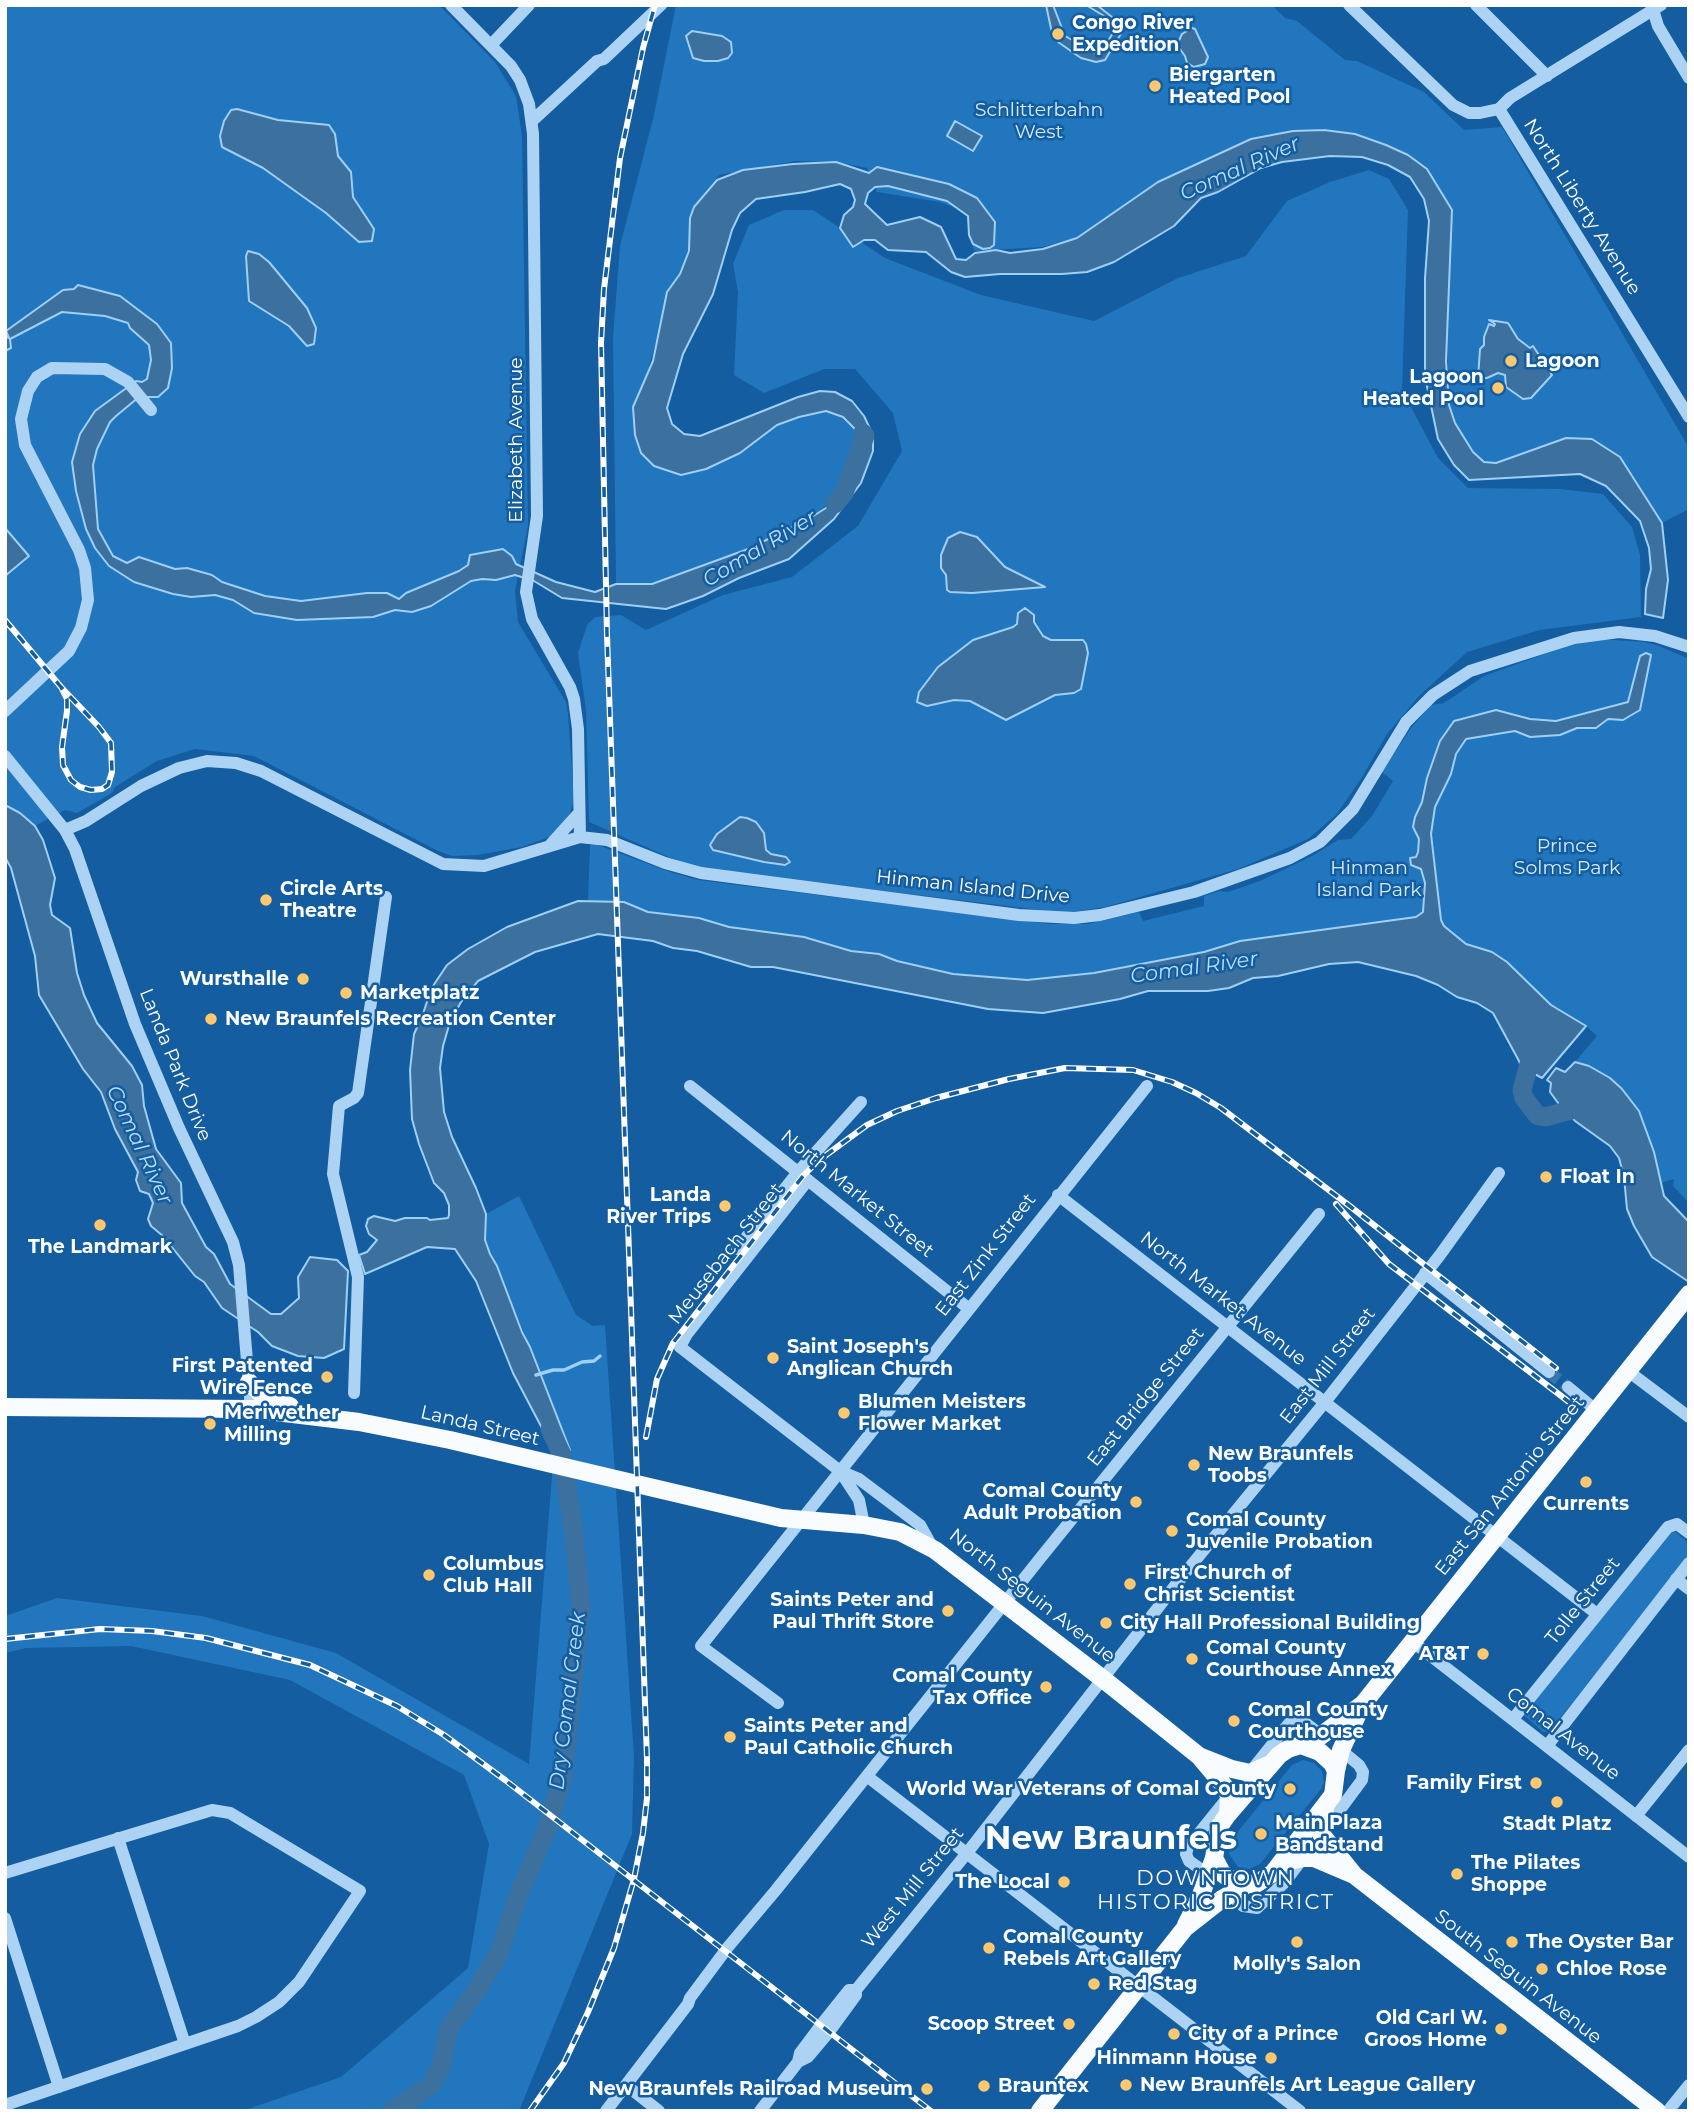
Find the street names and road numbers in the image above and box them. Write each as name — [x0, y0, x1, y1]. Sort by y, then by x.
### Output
street label: North Liberty Avenue — [1518, 115, 1646, 299]
street label: Elizabeth Avenue — [505, 357, 527, 523]
street label: Hinman Island Drive — [875, 866, 1071, 908]
street label: Landa Park Drive — [134, 985, 216, 1145]
street label: North Market Street — [776, 1125, 938, 1263]
street label: Meusebach Street — [664, 1179, 788, 1329]
street label: East Zink Street — [931, 1189, 1041, 1321]
street label: North Market Avenue — [1135, 1227, 1311, 1371]
street label: East Mill Street — [1275, 1303, 1381, 1429]
street label: East Bridge Street — [1083, 1323, 1209, 1471]
street label: East San Antonio Street — [1431, 1392, 1589, 1580]
street label: Landa Street — [418, 1401, 542, 1451]
street label: North Seguin Avenue — [944, 1524, 1120, 1668]
street label: Tolle Street — [1541, 1553, 1625, 1649]
street label: Comal Avenue — [1502, 1683, 1624, 1785]
street label: West Mill Street — [857, 1823, 969, 1953]
street label: South Seguin Avenue — [1430, 1905, 1606, 2049]

